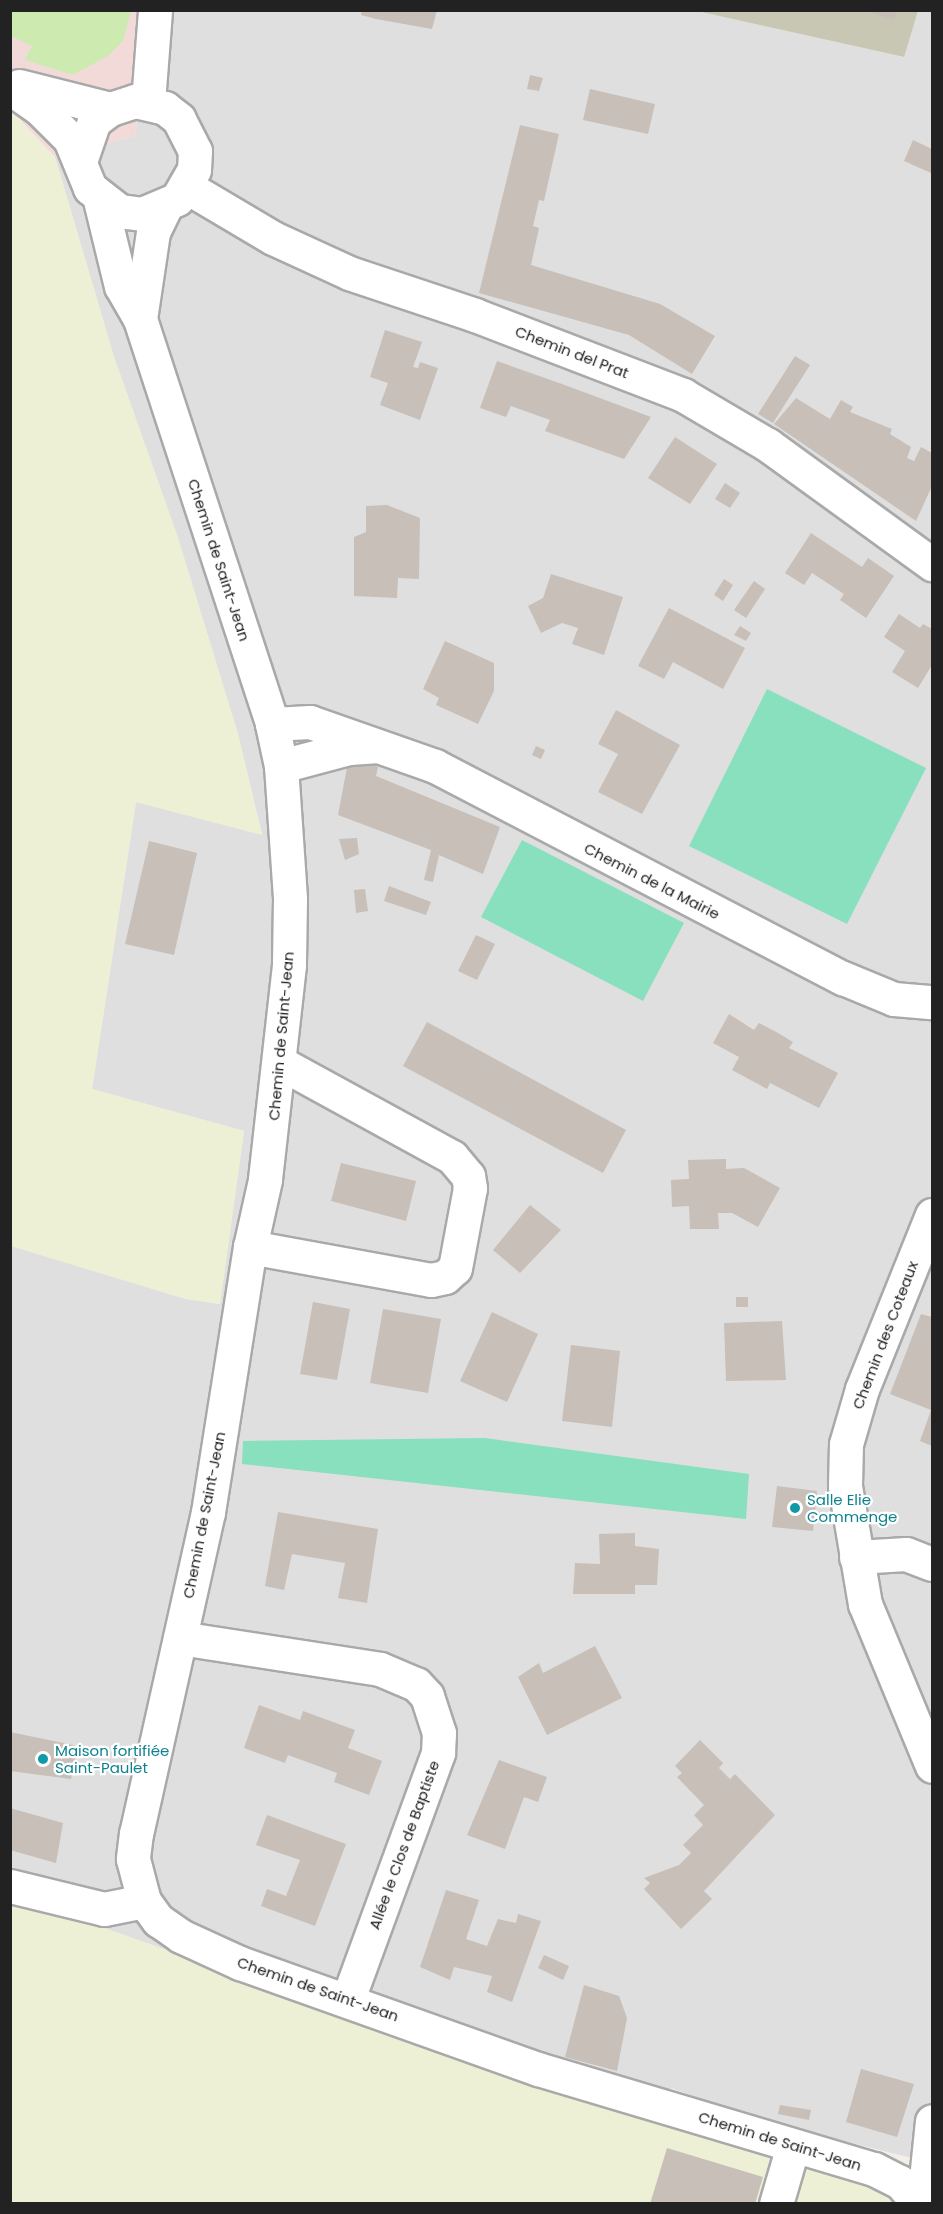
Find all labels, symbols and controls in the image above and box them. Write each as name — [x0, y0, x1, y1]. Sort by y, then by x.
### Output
street label: Chemin del Prat — [513, 322, 631, 382]
street label: Chemin de Saint-Jean — [184, 477, 254, 643]
street label: Chemin de la Mairie — [581, 839, 723, 923]
street label: Chemin de Saint-Jean — [265, 951, 297, 1121]
street label: Chemin des Coteaux — [848, 1258, 922, 1412]
street label: Chemin de Saint-Jean — [179, 1430, 229, 1600]
place label: Salle Elie Commenge — [807, 1490, 897, 1525]
marker: Salle Elie Commenge — [788, 1501, 802, 1515]
place label: Maison fortifiée Saint-Paulet — [55, 1741, 169, 1776]
marker: Maison fortifiée Saint-Paulet — [36, 1752, 50, 1766]
street label: Allée le Clos de Baptiste — [365, 1758, 443, 1932]
street label: Chemin de Saint-Jean — [235, 1953, 401, 2025]
street label: Chemin de Saint-Jean — [696, 2108, 864, 2174]

